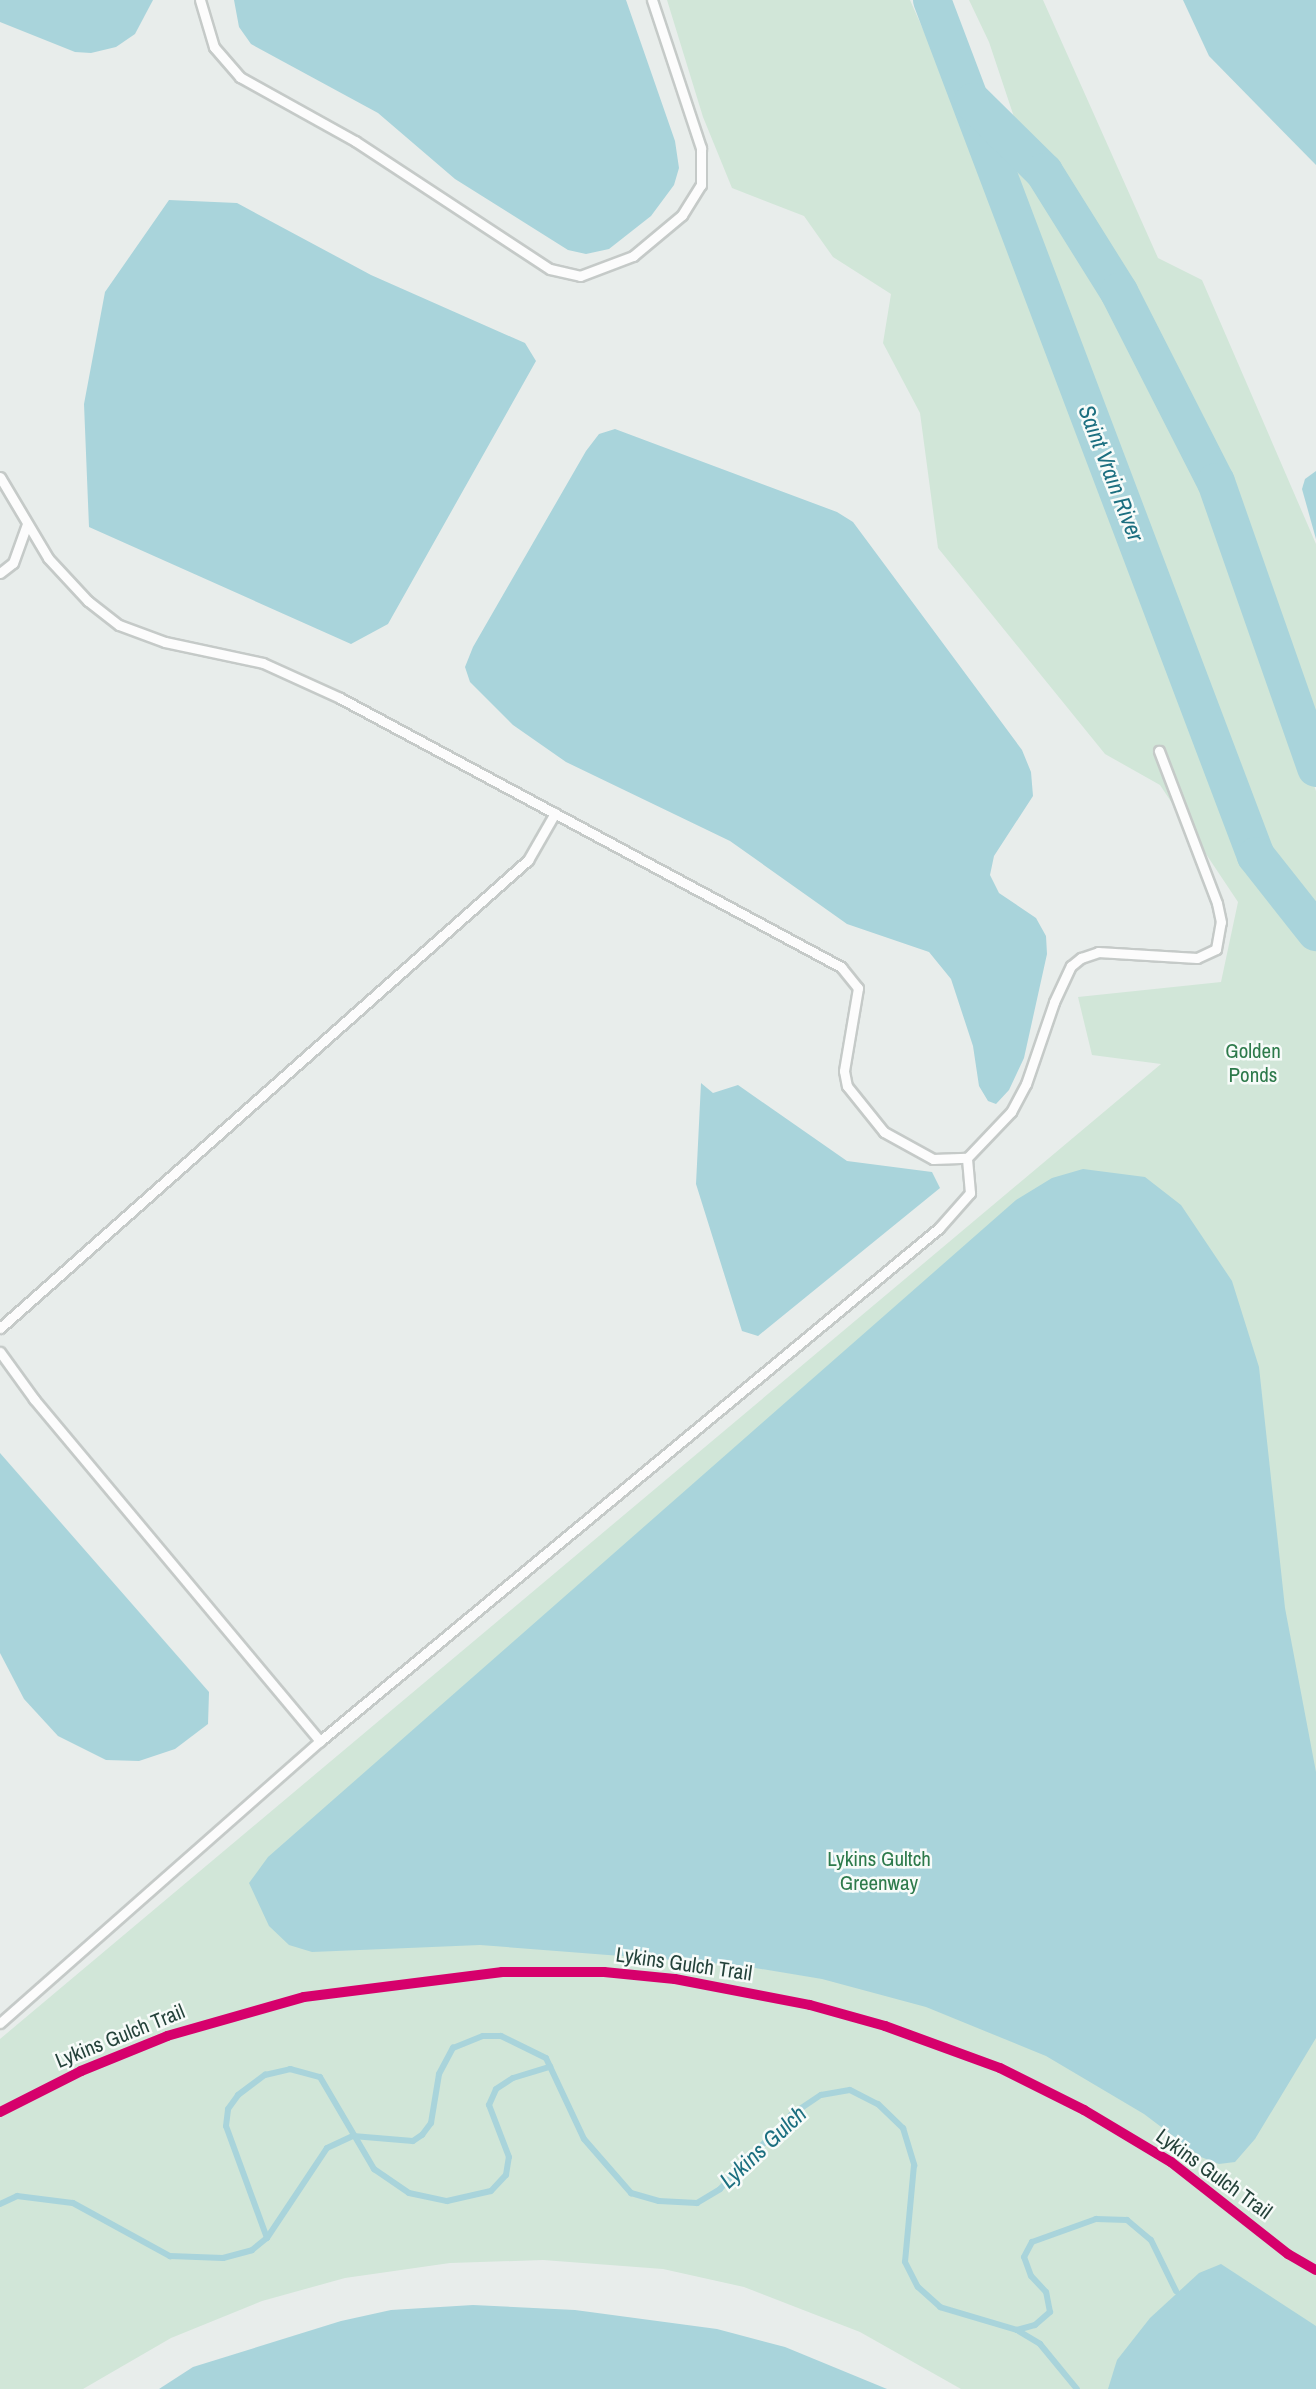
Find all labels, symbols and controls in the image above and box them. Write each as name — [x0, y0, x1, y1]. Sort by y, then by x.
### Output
water label: Saint Vrain River — [1072, 401, 1150, 545]
park label: Golden Ponds — [1225, 1038, 1281, 1088]
park label: Lykins Gultch Greenway — [827, 1846, 931, 1896]
street label: Lykins Gulch Trail — [614, 1942, 754, 1986]
street label: Lykins Gulch Trail — [52, 1999, 188, 2073]
water label: Lykins Gulch — [714, 2100, 812, 2194]
street label: Lykins Gulch Trail — [1151, 2123, 1277, 2225]

